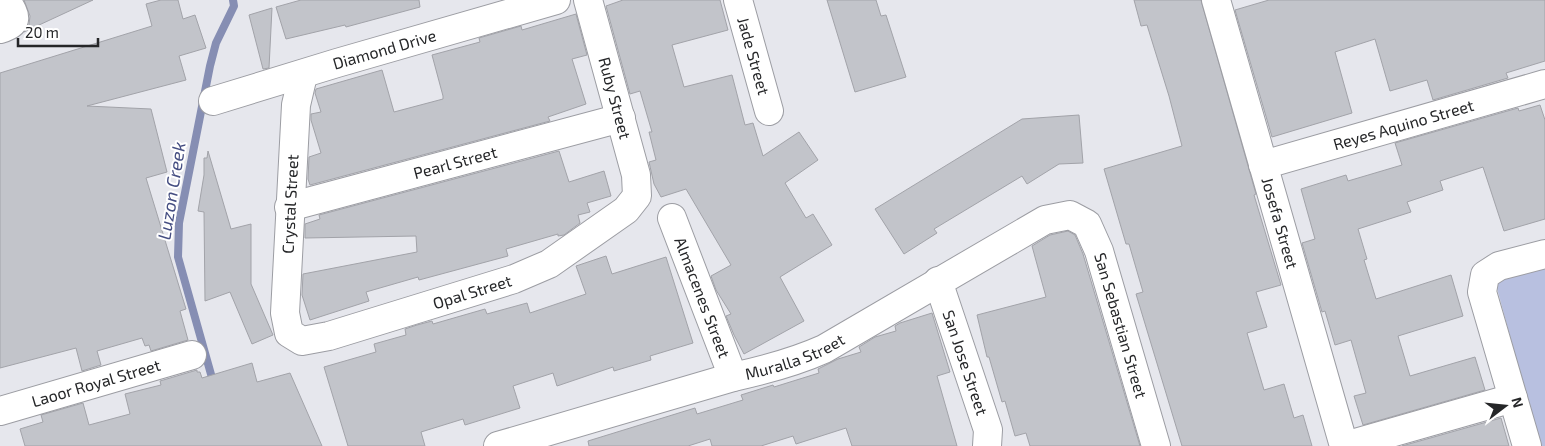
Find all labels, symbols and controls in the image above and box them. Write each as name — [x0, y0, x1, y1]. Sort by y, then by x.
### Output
scale bar — [18, 15, 98, 47]
street label: Jade Street — [734, 15, 774, 97]
text: 20 m — [25, 23, 59, 41]
street label: Diamond Drive — [330, 25, 438, 73]
street label: Ruby Street — [595, 55, 636, 141]
street label: Reyes Aquino Street — [1331, 95, 1476, 153]
water label: Luzon Creek — [152, 140, 190, 241]
street label: Pearl Street — [411, 142, 499, 182]
street label: Crystal Street — [277, 154, 302, 254]
street label: Josefa Street — [1258, 175, 1303, 271]
street label: Almacenes Street — [671, 234, 735, 360]
street label: San Sebastian Street — [1091, 250, 1151, 400]
street label: Opal Street — [430, 270, 514, 312]
street label: San Jose Street — [939, 307, 992, 417]
street label: Muralla Street — [743, 329, 848, 383]
street label: Laoor Royal Street — [29, 355, 163, 410]
north arrow — [1480, 381, 1530, 431]
text: N — [1508, 395, 1528, 409]

